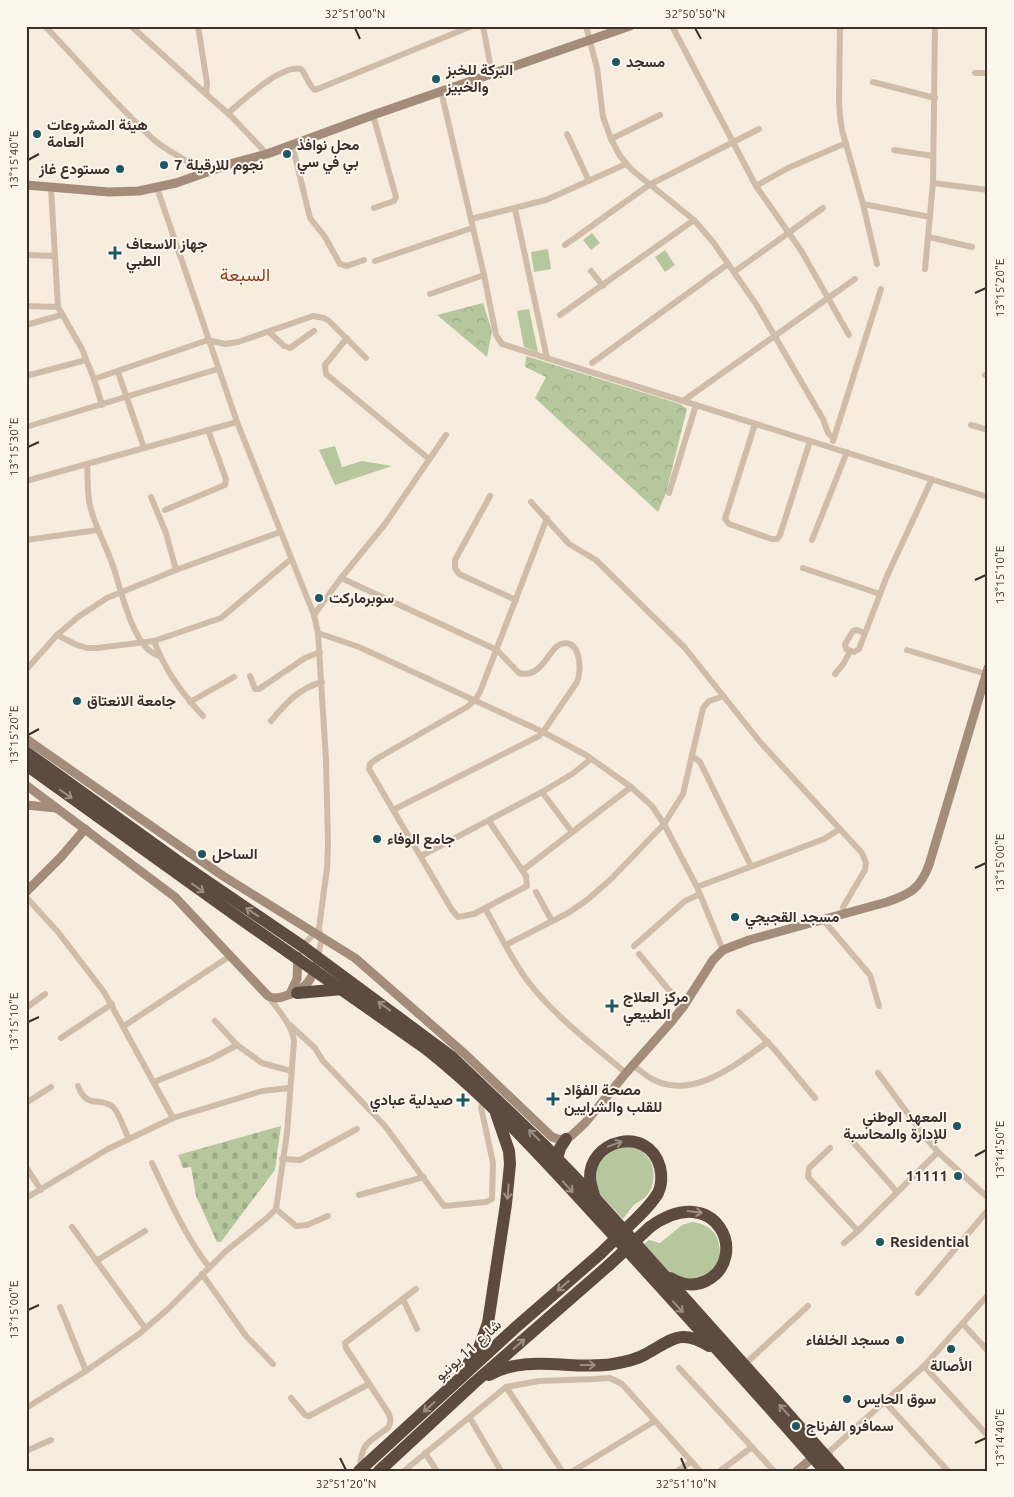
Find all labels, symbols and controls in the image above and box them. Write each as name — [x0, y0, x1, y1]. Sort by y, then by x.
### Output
text: 32°51'00"N — [325, 7, 385, 20]
text: 32°50'50"N — [665, 7, 725, 20]
place label: مسجد — [626, 53, 665, 71]
marker: مسجد — [610, 56, 622, 68]
place label: البركة للخبز والخبيز — [445, 61, 513, 96]
marker: البركة للخبز والخبيز — [430, 73, 442, 85]
place label: هيئة المشروعات العامة — [47, 116, 148, 150]
marker: هيئة المشروعات العامة — [31, 128, 43, 140]
text: 13°15'40"E — [7, 130, 20, 189]
place label: محل نوافذ بي في سي — [297, 136, 359, 175]
marker: محل نوافذ بي في سي — [281, 148, 293, 160]
place label: 7 نجوم للارقيلة — [174, 156, 264, 175]
marker: 7 نجوم للارقيلة — [158, 159, 170, 171]
place label: مستودع غاز — [38, 160, 110, 179]
marker: مستودع غاز — [114, 163, 126, 175]
place label: جهاز الاسعاف الطبي — [126, 235, 208, 274]
marker: جهاز الاسعاف الطبي — [108, 246, 122, 260]
text: 13°15'20"E — [993, 258, 1006, 317]
district label: السبعة — [220, 264, 270, 285]
text: 13°15'30"E — [7, 417, 20, 476]
text: 13°15'10"E — [993, 545, 1006, 604]
place label: سوبرماركت — [329, 589, 394, 607]
marker: سوبرماركت — [313, 592, 325, 604]
place label: جامعة الانعتاق — [87, 692, 176, 710]
marker: جامعة الانعتاق — [71, 695, 83, 707]
text: 13°15'20"E — [7, 705, 20, 764]
one-way arrow — [58, 789, 72, 799]
place label: جامع الوفاء — [387, 830, 455, 849]
marker: جامع الوفاء — [371, 833, 383, 845]
text: 13°15'00"E — [993, 833, 1006, 892]
place label: الساحل — [212, 845, 258, 863]
marker: الساحل — [196, 848, 208, 860]
one-way arrow — [191, 883, 205, 893]
one-way arrow — [245, 907, 259, 917]
place label: مسجد القجيجي — [745, 908, 839, 930]
marker: مسجد القجيجي — [729, 911, 741, 923]
place label: مركز العلاج الطبيعي — [623, 988, 689, 1027]
text: 13°15'10"E — [7, 992, 20, 1051]
marker: مركز العلاج الطبيعي — [605, 999, 619, 1013]
one-way arrow — [377, 1001, 391, 1011]
place label: مصحة الفؤاد للقلب والشرايين — [564, 1081, 662, 1116]
place label: صيدلية عبادي — [370, 1091, 453, 1113]
marker: مصحة الفؤاد للقلب والشرايين — [546, 1092, 560, 1106]
marker: صيدلية عبادي — [457, 1094, 469, 1106]
place label: المعهد الوطني للإدارة والمحاسبة — [843, 1108, 947, 1144]
marker: المعهد الوطني للإدارة والمحاسبة — [951, 1120, 963, 1132]
text: 13°14'50"E — [993, 1120, 1006, 1179]
one-way arrow — [527, 1129, 540, 1141]
one-way arrow — [607, 1139, 623, 1148]
place label: 11111 — [906, 1167, 948, 1184]
marker: 11111 — [952, 1170, 964, 1182]
one-way arrow — [563, 1180, 574, 1193]
one-way arrow — [503, 1184, 512, 1200]
one-way arrow — [686, 1207, 702, 1217]
place label: Residential — [890, 1233, 970, 1250]
marker: Residential — [874, 1236, 886, 1248]
text: 13°15'00"E — [7, 1280, 20, 1339]
one-way arrow — [557, 1280, 570, 1291]
one-way arrow — [672, 1300, 684, 1313]
street label: شارع 11 يونيو — [431, 1315, 506, 1386]
place label: مسجد الخلفاء — [806, 1331, 890, 1349]
marker: مسجد الخلفاء — [894, 1334, 906, 1346]
one-way arrow — [512, 1338, 525, 1350]
marker: الأصالة — [945, 1343, 957, 1355]
place label: الأصالة — [930, 1357, 972, 1374]
one-way arrow — [580, 1360, 596, 1370]
place label: سوق الحايس — [857, 1390, 936, 1408]
marker: سوق الحايس — [841, 1393, 853, 1405]
one-way arrow — [423, 1401, 436, 1413]
one-way arrow — [779, 1404, 790, 1417]
text: 13°14'40"E — [993, 1408, 1006, 1467]
place label: سمافرو الفرناج — [806, 1417, 894, 1436]
marker: سمافرو الفرناج — [790, 1420, 802, 1432]
text: 32°51'20"N — [316, 1477, 376, 1490]
text: 32°51'10"N — [656, 1477, 716, 1490]

